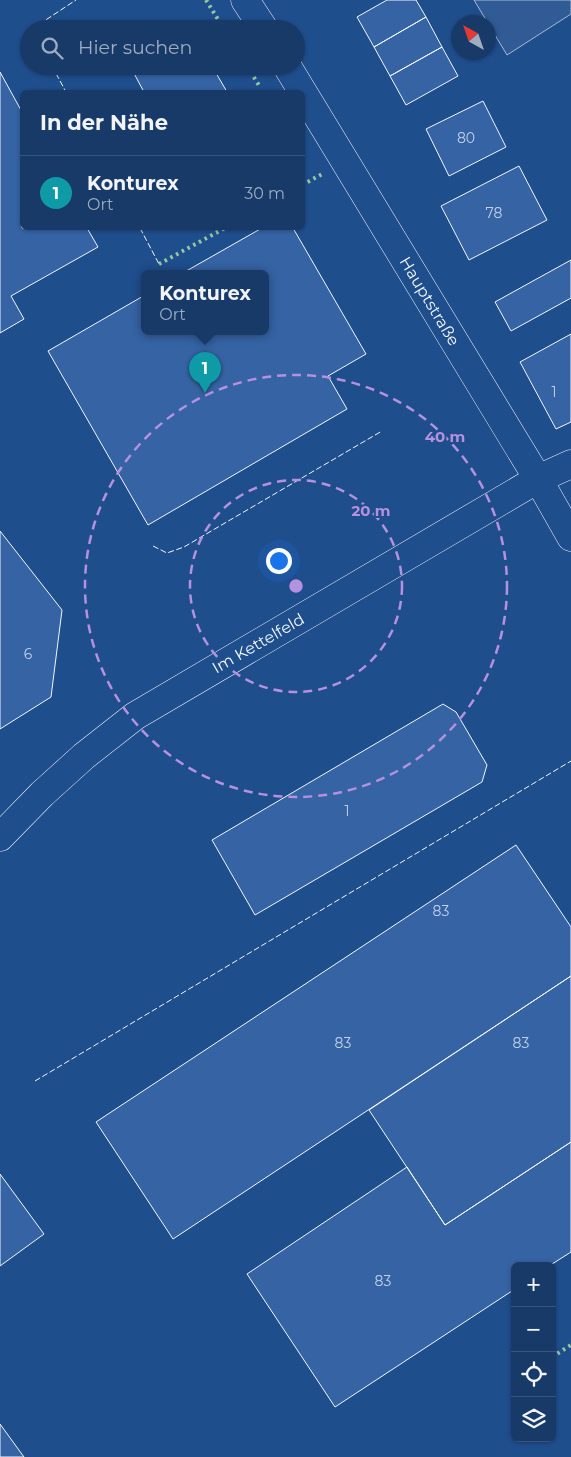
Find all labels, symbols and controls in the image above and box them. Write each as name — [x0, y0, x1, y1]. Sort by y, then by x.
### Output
north arrow — [451, 15, 496, 60]
search box — [20, 20, 305, 75]
icon: search — [38, 34, 66, 62]
text: Hier suchen — [78, 36, 192, 59]
text: In der Nähe — [40, 110, 168, 135]
house number: 80 — [457, 129, 475, 147]
text: Konturex — [87, 172, 179, 195]
text: 1 — [53, 184, 59, 203]
text: 30 m — [244, 184, 285, 203]
text: Ort — [87, 195, 114, 214]
house number: 78 — [486, 204, 503, 222]
street label: Hauptstraße — [396, 253, 464, 349]
popup — [141, 270, 269, 335]
text: Konturex — [159, 282, 251, 305]
text: Ort — [159, 305, 186, 324]
pin: 1 — [189, 352, 221, 393]
house number: 1 — [551, 383, 557, 401]
text: 40 m — [425, 427, 465, 446]
text: 20 m — [351, 501, 391, 520]
your location — [266, 548, 292, 574]
centre of rings — [287, 577, 305, 595]
street label: Im Kettelfeld — [209, 609, 308, 677]
house number: 6 — [24, 645, 33, 663]
house number: 1 — [344, 802, 350, 820]
house number: 83 — [433, 902, 450, 920]
house number: 83 — [335, 1034, 352, 1052]
house number: 83 — [513, 1034, 530, 1052]
map controls — [511, 1262, 556, 1442]
button: + — [511, 1262, 556, 1307]
house number: 83 — [375, 1272, 392, 1290]
button: − — [511, 1307, 556, 1352]
button: locate — [511, 1352, 556, 1397]
button: layers — [511, 1397, 556, 1442]

